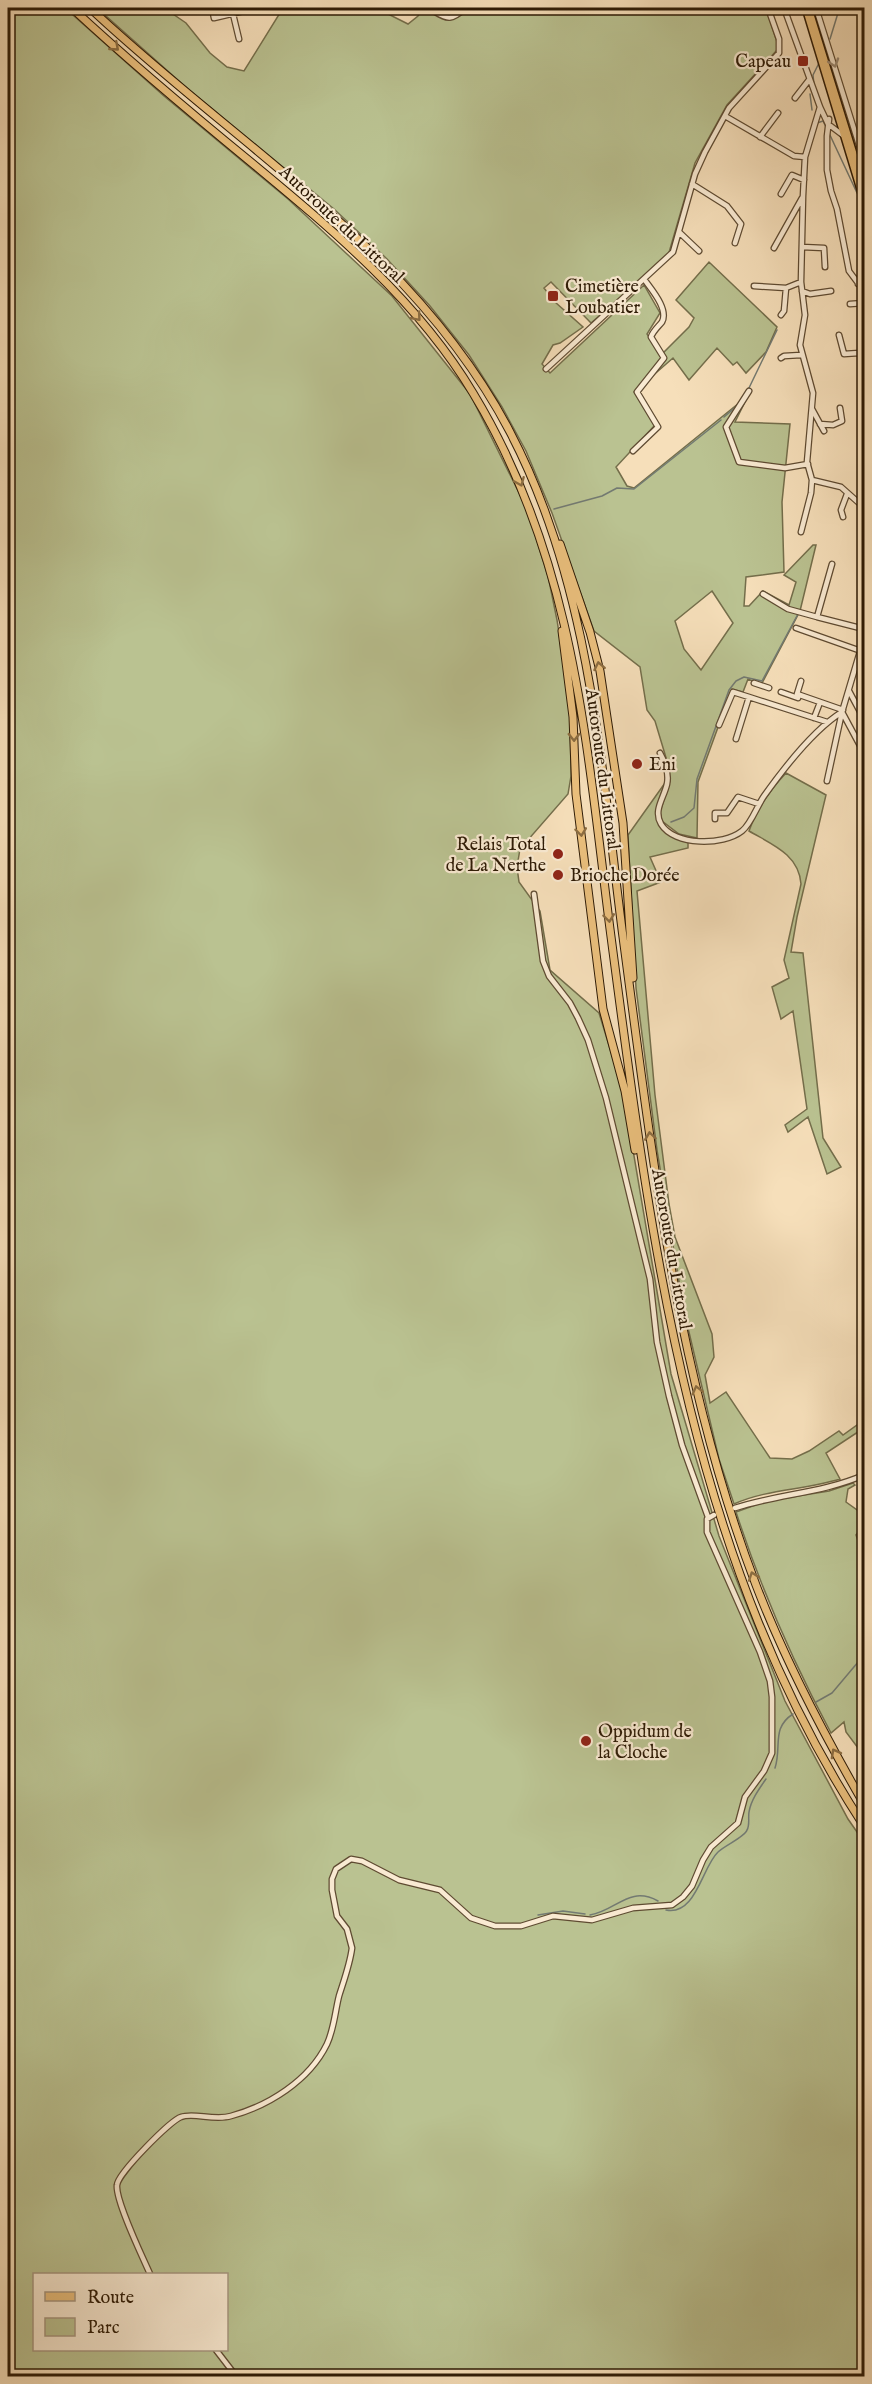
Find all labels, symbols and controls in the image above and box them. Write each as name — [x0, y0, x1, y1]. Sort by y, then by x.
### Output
one-way arrow — [108, 40, 119, 51]
place label: Capeau — [735, 51, 791, 74]
marker: Capeau — [796, 54, 810, 68]
one-way arrow — [827, 57, 839, 68]
street label: Autoroute du Littoral — [273, 160, 408, 289]
place label: Cimetière Loubatier — [565, 276, 641, 320]
marker: Cimetière Loubatier — [546, 289, 560, 303]
one-way arrow — [409, 310, 420, 321]
one-way arrow — [513, 475, 525, 486]
one-way arrow — [593, 661, 606, 671]
street label: Autoroute du Littoral — [579, 686, 624, 852]
one-way arrow — [568, 733, 580, 742]
place label: Eni — [649, 754, 676, 777]
marker: Eni — [630, 757, 644, 771]
one-way arrow — [574, 828, 587, 837]
place label: Relais Total de La Nerthe — [446, 834, 546, 878]
marker: Relais Total de La Nerthe — [551, 847, 565, 861]
place label: Brioche Dorée — [570, 865, 680, 888]
marker: Brioche Dorée — [551, 868, 565, 882]
one-way arrow — [602, 914, 614, 923]
one-way arrow — [645, 1131, 657, 1141]
street label: Autoroute du Littoral — [645, 1166, 696, 1332]
one-way arrow — [692, 1385, 705, 1395]
one-way arrow — [748, 1571, 761, 1582]
place label: Oppidum de la Cloche — [598, 1721, 692, 1765]
marker: Oppidum de la Cloche — [579, 1734, 593, 1748]
one-way arrow — [831, 1749, 842, 1759]
legend — [33, 2273, 228, 2351]
text: Route — [87, 2287, 134, 2310]
text: Parc — [87, 2317, 120, 2340]

